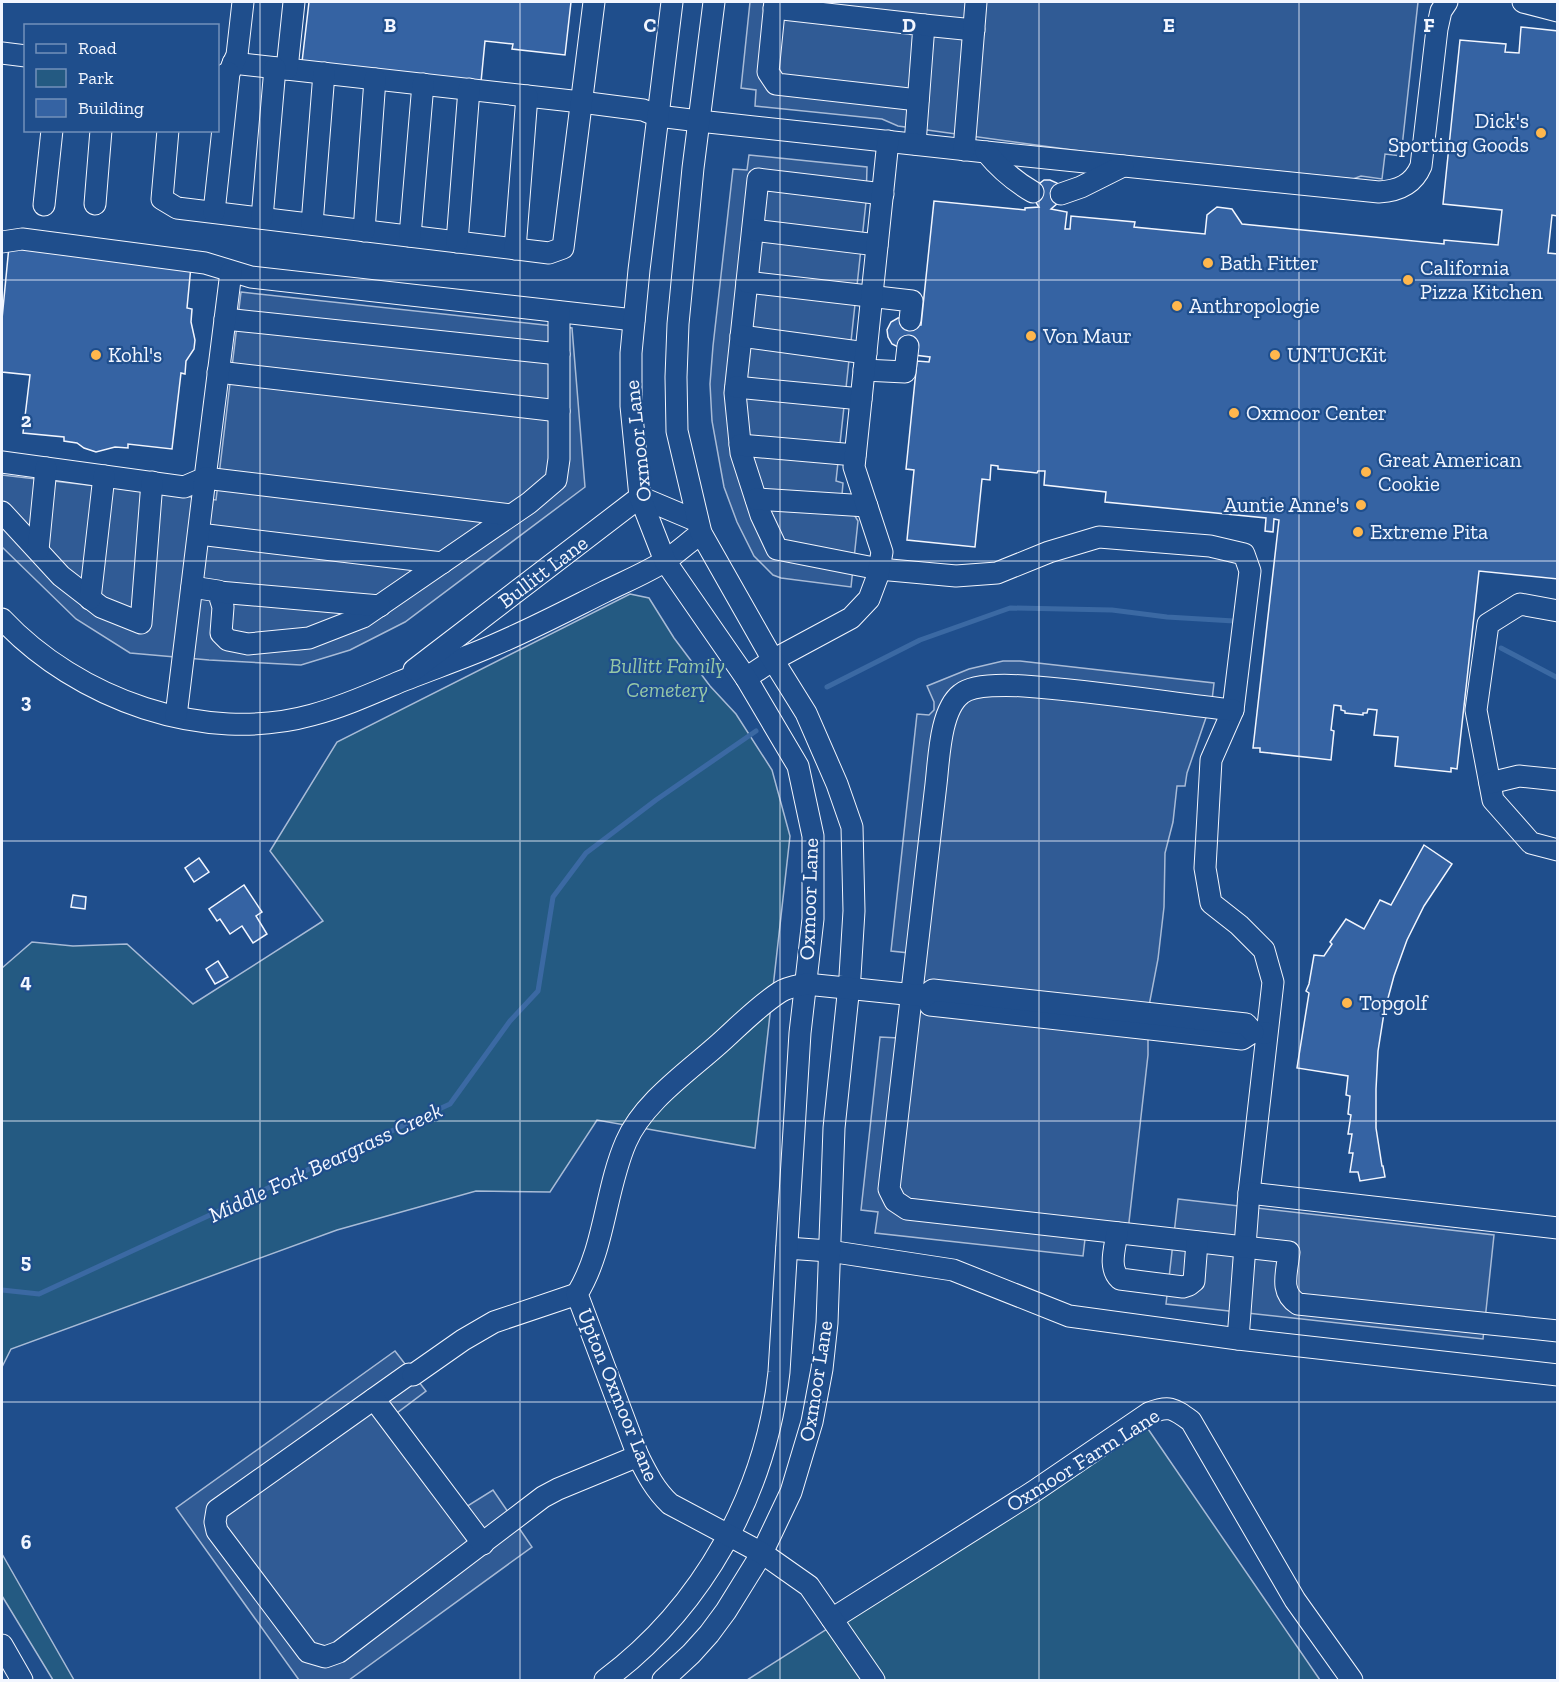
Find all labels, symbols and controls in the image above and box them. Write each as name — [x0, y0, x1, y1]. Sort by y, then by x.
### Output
text: B — [384, 13, 396, 37]
text: C — [644, 13, 657, 37]
text: D — [902, 13, 916, 37]
text: E — [1163, 13, 1175, 37]
text: F — [1423, 13, 1435, 37]
legend — [24, 24, 219, 132]
text: Road — [78, 37, 117, 59]
text: Park — [78, 67, 114, 89]
text: Building — [78, 97, 144, 119]
place label: Dick's Sporting Goods — [1388, 108, 1529, 157]
marker: Dick's Sporting Goods — [1534, 126, 1548, 140]
place label: Bath Fitter — [1220, 250, 1319, 275]
place label: California Pizza Kitchen — [1420, 255, 1543, 304]
marker: Bath Fitter — [1201, 256, 1215, 270]
marker: California Pizza Kitchen — [1401, 273, 1415, 287]
place label: Anthropologie — [1189, 293, 1320, 318]
marker: Anthropologie — [1170, 299, 1184, 313]
place label: Von Maur — [1042, 323, 1132, 348]
marker: Von Maur — [1024, 329, 1038, 343]
place label: Kohl's — [108, 342, 162, 367]
place label: UNTUCKit — [1287, 342, 1386, 367]
marker: Kohl's — [89, 348, 103, 362]
marker: UNTUCKit — [1268, 348, 1282, 362]
street label: Oxmoor Lane — [619, 379, 656, 503]
place label: Oxmoor Center — [1246, 400, 1387, 425]
marker: Oxmoor Center — [1227, 406, 1241, 420]
text: 2 — [21, 408, 32, 432]
place label: Great American Cookie — [1378, 447, 1521, 496]
marker: Great American Cookie — [1359, 465, 1373, 479]
place label: Auntie Anne's — [1224, 492, 1349, 517]
marker: Auntie Anne's — [1354, 498, 1368, 512]
place label: Extreme Pita — [1370, 519, 1488, 544]
marker: Extreme Pita — [1351, 525, 1365, 539]
street label: Bullitt Lane — [493, 530, 592, 613]
park label: Bullitt Family Cemetery — [609, 653, 725, 702]
text: 3 — [21, 689, 32, 713]
street label: Oxmoor Lane — [794, 837, 823, 961]
text: 4 — [20, 969, 32, 993]
place label: Topgolf — [1359, 990, 1429, 1015]
marker: Topgolf — [1340, 996, 1354, 1010]
water label: Middle Fork Beargrass Creek — [204, 1096, 447, 1229]
text: 5 — [21, 1249, 31, 1273]
street label: Upton Oxmoor Lane — [572, 1305, 665, 1485]
street label: Oxmoor Lane — [794, 1318, 837, 1443]
street label: Oxmoor Farm Lane — [1002, 1402, 1164, 1517]
text: 6 — [21, 1530, 32, 1554]

